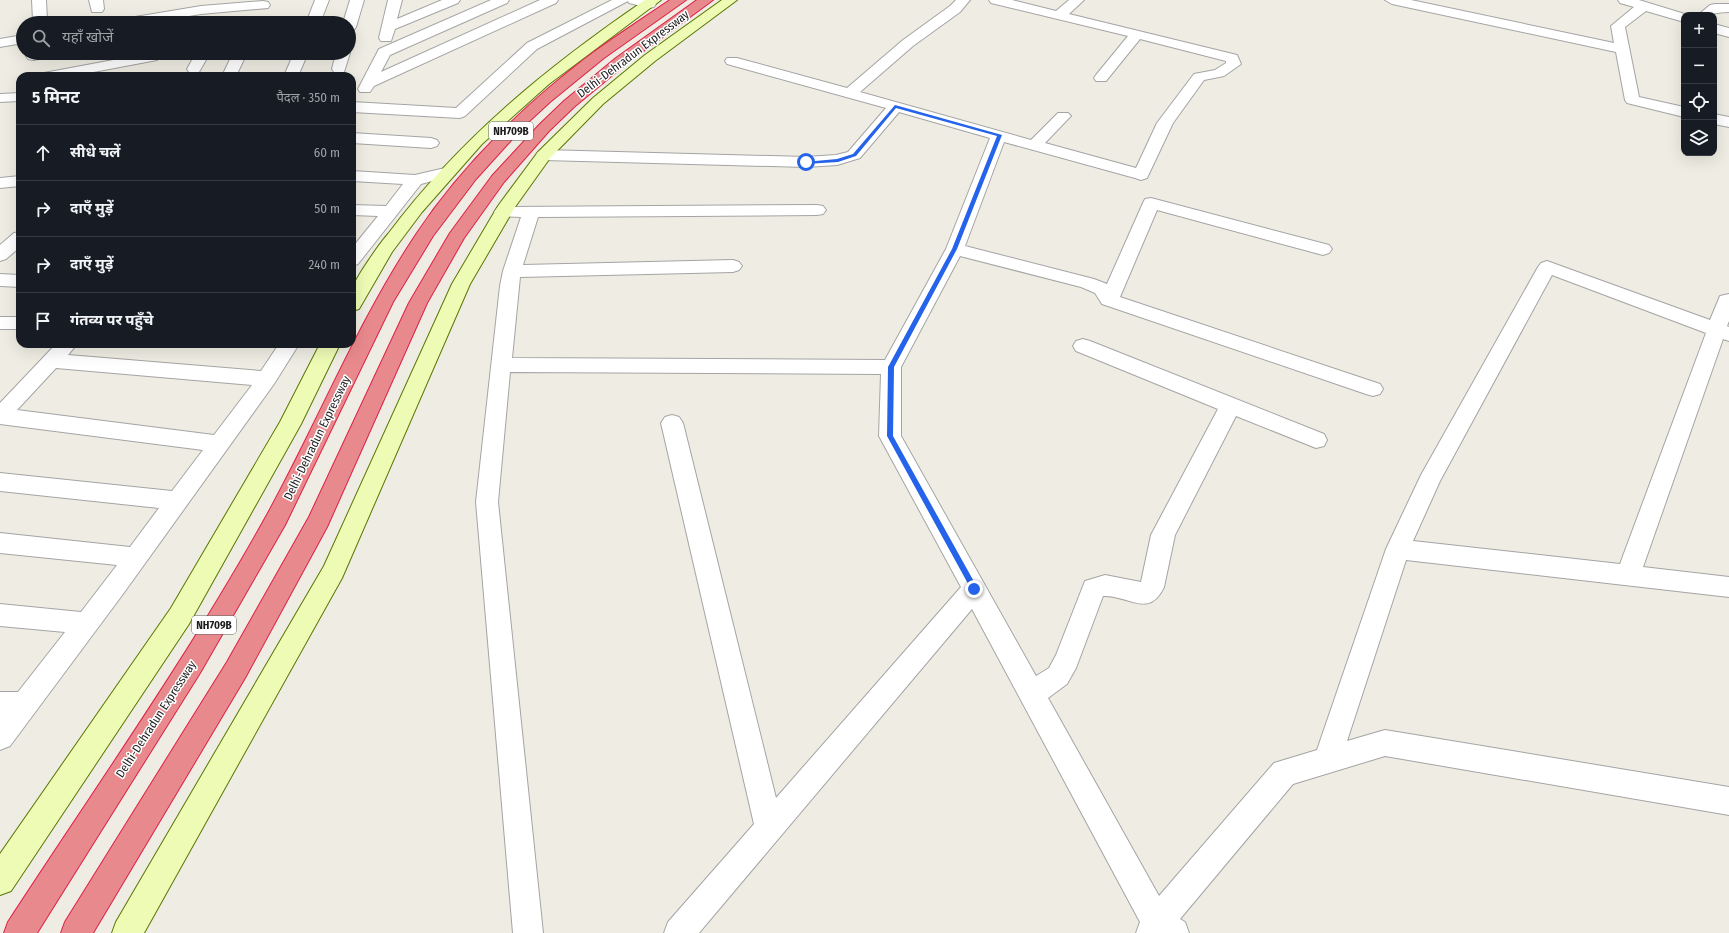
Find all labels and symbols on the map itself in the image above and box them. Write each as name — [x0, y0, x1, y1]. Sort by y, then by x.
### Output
street label: Delhi-Dehradun Expressway — [574, 7, 692, 101]
road number: NH709B — [489, 122, 533, 140]
route start — [797, 153, 815, 171]
street label: Delhi-Dehradun Expressway — [281, 373, 353, 502]
route end — [965, 580, 983, 598]
road number: NH709B — [192, 616, 236, 634]
street label: Delhi-Dehradun Expressway — [113, 657, 199, 780]

